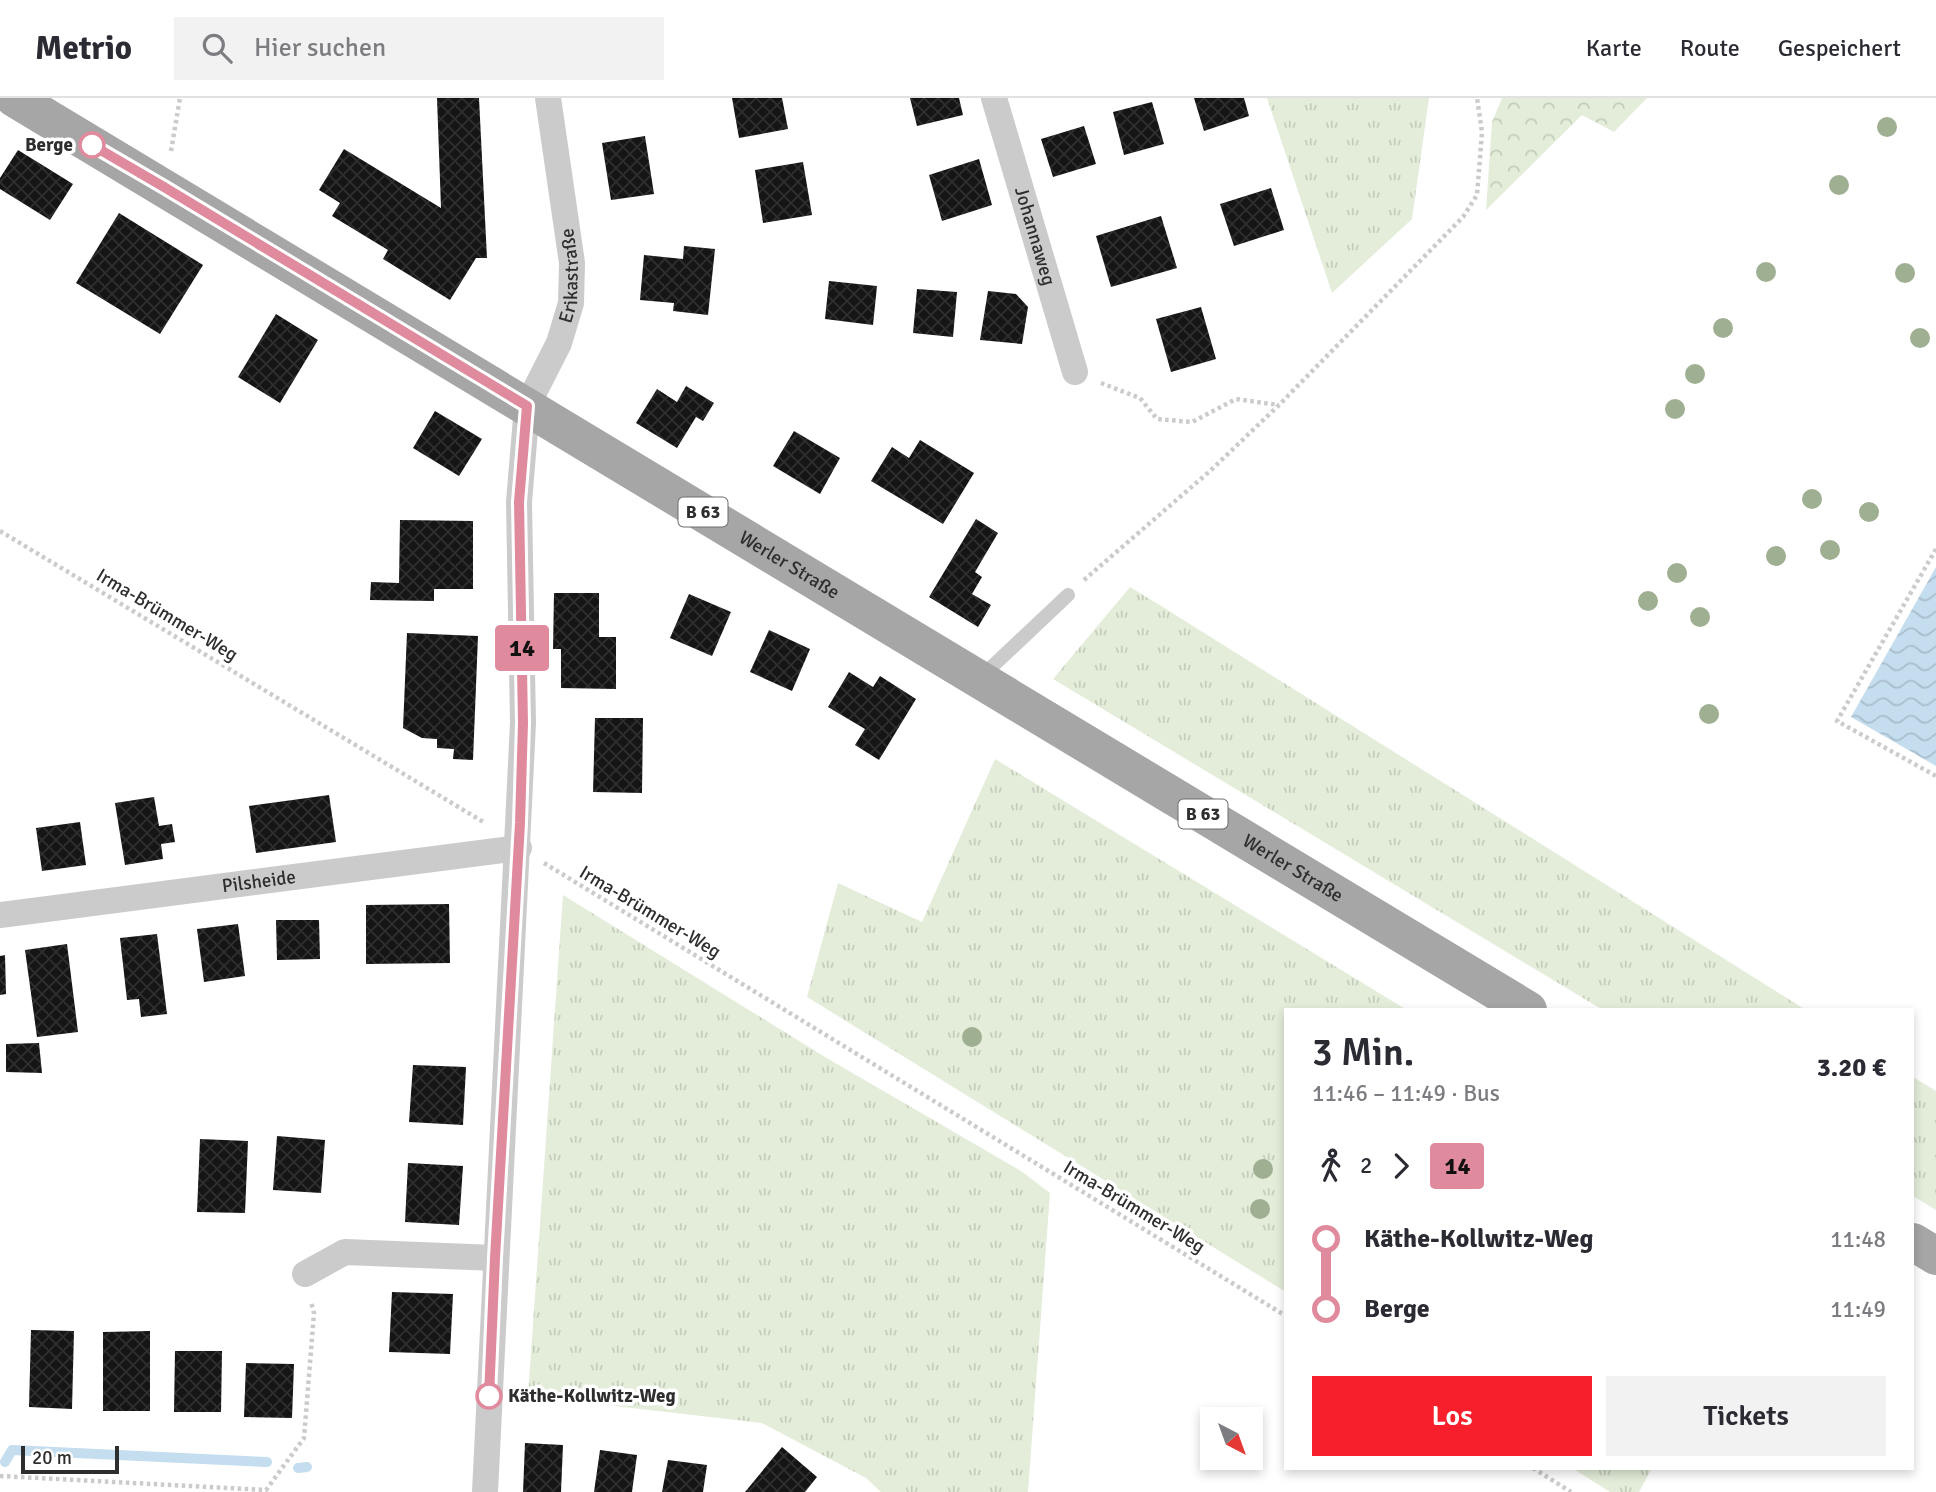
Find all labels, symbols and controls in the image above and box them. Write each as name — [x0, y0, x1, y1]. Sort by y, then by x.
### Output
search box — [174, 17, 664, 80]
text: Metrio — [35, 28, 132, 69]
icon: search — [198, 29, 236, 67]
text: Hier suchen — [254, 32, 386, 64]
text: Karte — [1586, 33, 1642, 63]
text: Route — [1680, 33, 1740, 63]
text: Gespeichert — [1778, 33, 1901, 63]
marker: Berge — [79, 132, 105, 158]
place label: Berge — [25, 133, 73, 157]
street label: Johannaweg — [1009, 184, 1061, 288]
street label: Erikastraße — [554, 227, 584, 326]
road number: B 63 — [678, 498, 728, 526]
street label: Werler Straße — [735, 525, 844, 604]
street label: Irma-Brümmer-Weg — [92, 563, 242, 667]
line badge: 14 — [490, 625, 554, 671]
text: 14 — [509, 633, 535, 663]
road number: B 63 — [1178, 800, 1228, 828]
street label: Werler Straße — [1238, 829, 1348, 908]
street label: Irma-Brümmer-Weg — [575, 860, 725, 964]
street label: Pilsheide — [220, 865, 297, 898]
text: 3 Min. — [1312, 1029, 1414, 1076]
text: 3.20 € — [1817, 1052, 1886, 1084]
text: 11:46 – 11:49 · Bus — [1312, 1079, 1500, 1108]
icon: walk — [1312, 1147, 1350, 1185]
icon: forward — [1382, 1147, 1420, 1185]
text: 2 — [1360, 1151, 1372, 1180]
text: 14 — [1444, 1151, 1470, 1181]
street label: Irma-Brümmer-Weg — [1059, 1155, 1209, 1259]
text: Käthe-Kollwitz-Weg — [1364, 1223, 1593, 1255]
text: 11:48 — [1830, 1225, 1886, 1254]
text: Berge — [1364, 1293, 1430, 1325]
text: 11:49 — [1830, 1295, 1886, 1324]
button: Los — [1312, 1376, 1592, 1456]
button: Tickets — [1606, 1376, 1886, 1456]
marker: Käthe-Kollwitz-Weg — [476, 1383, 502, 1409]
place label: Käthe-Kollwitz-Weg — [508, 1384, 676, 1408]
north arrow — [1200, 1407, 1264, 1470]
map controls — [1200, 1407, 1263, 1470]
scale bar — [21, 1443, 119, 1475]
text: 20 m — [32, 1446, 72, 1470]

